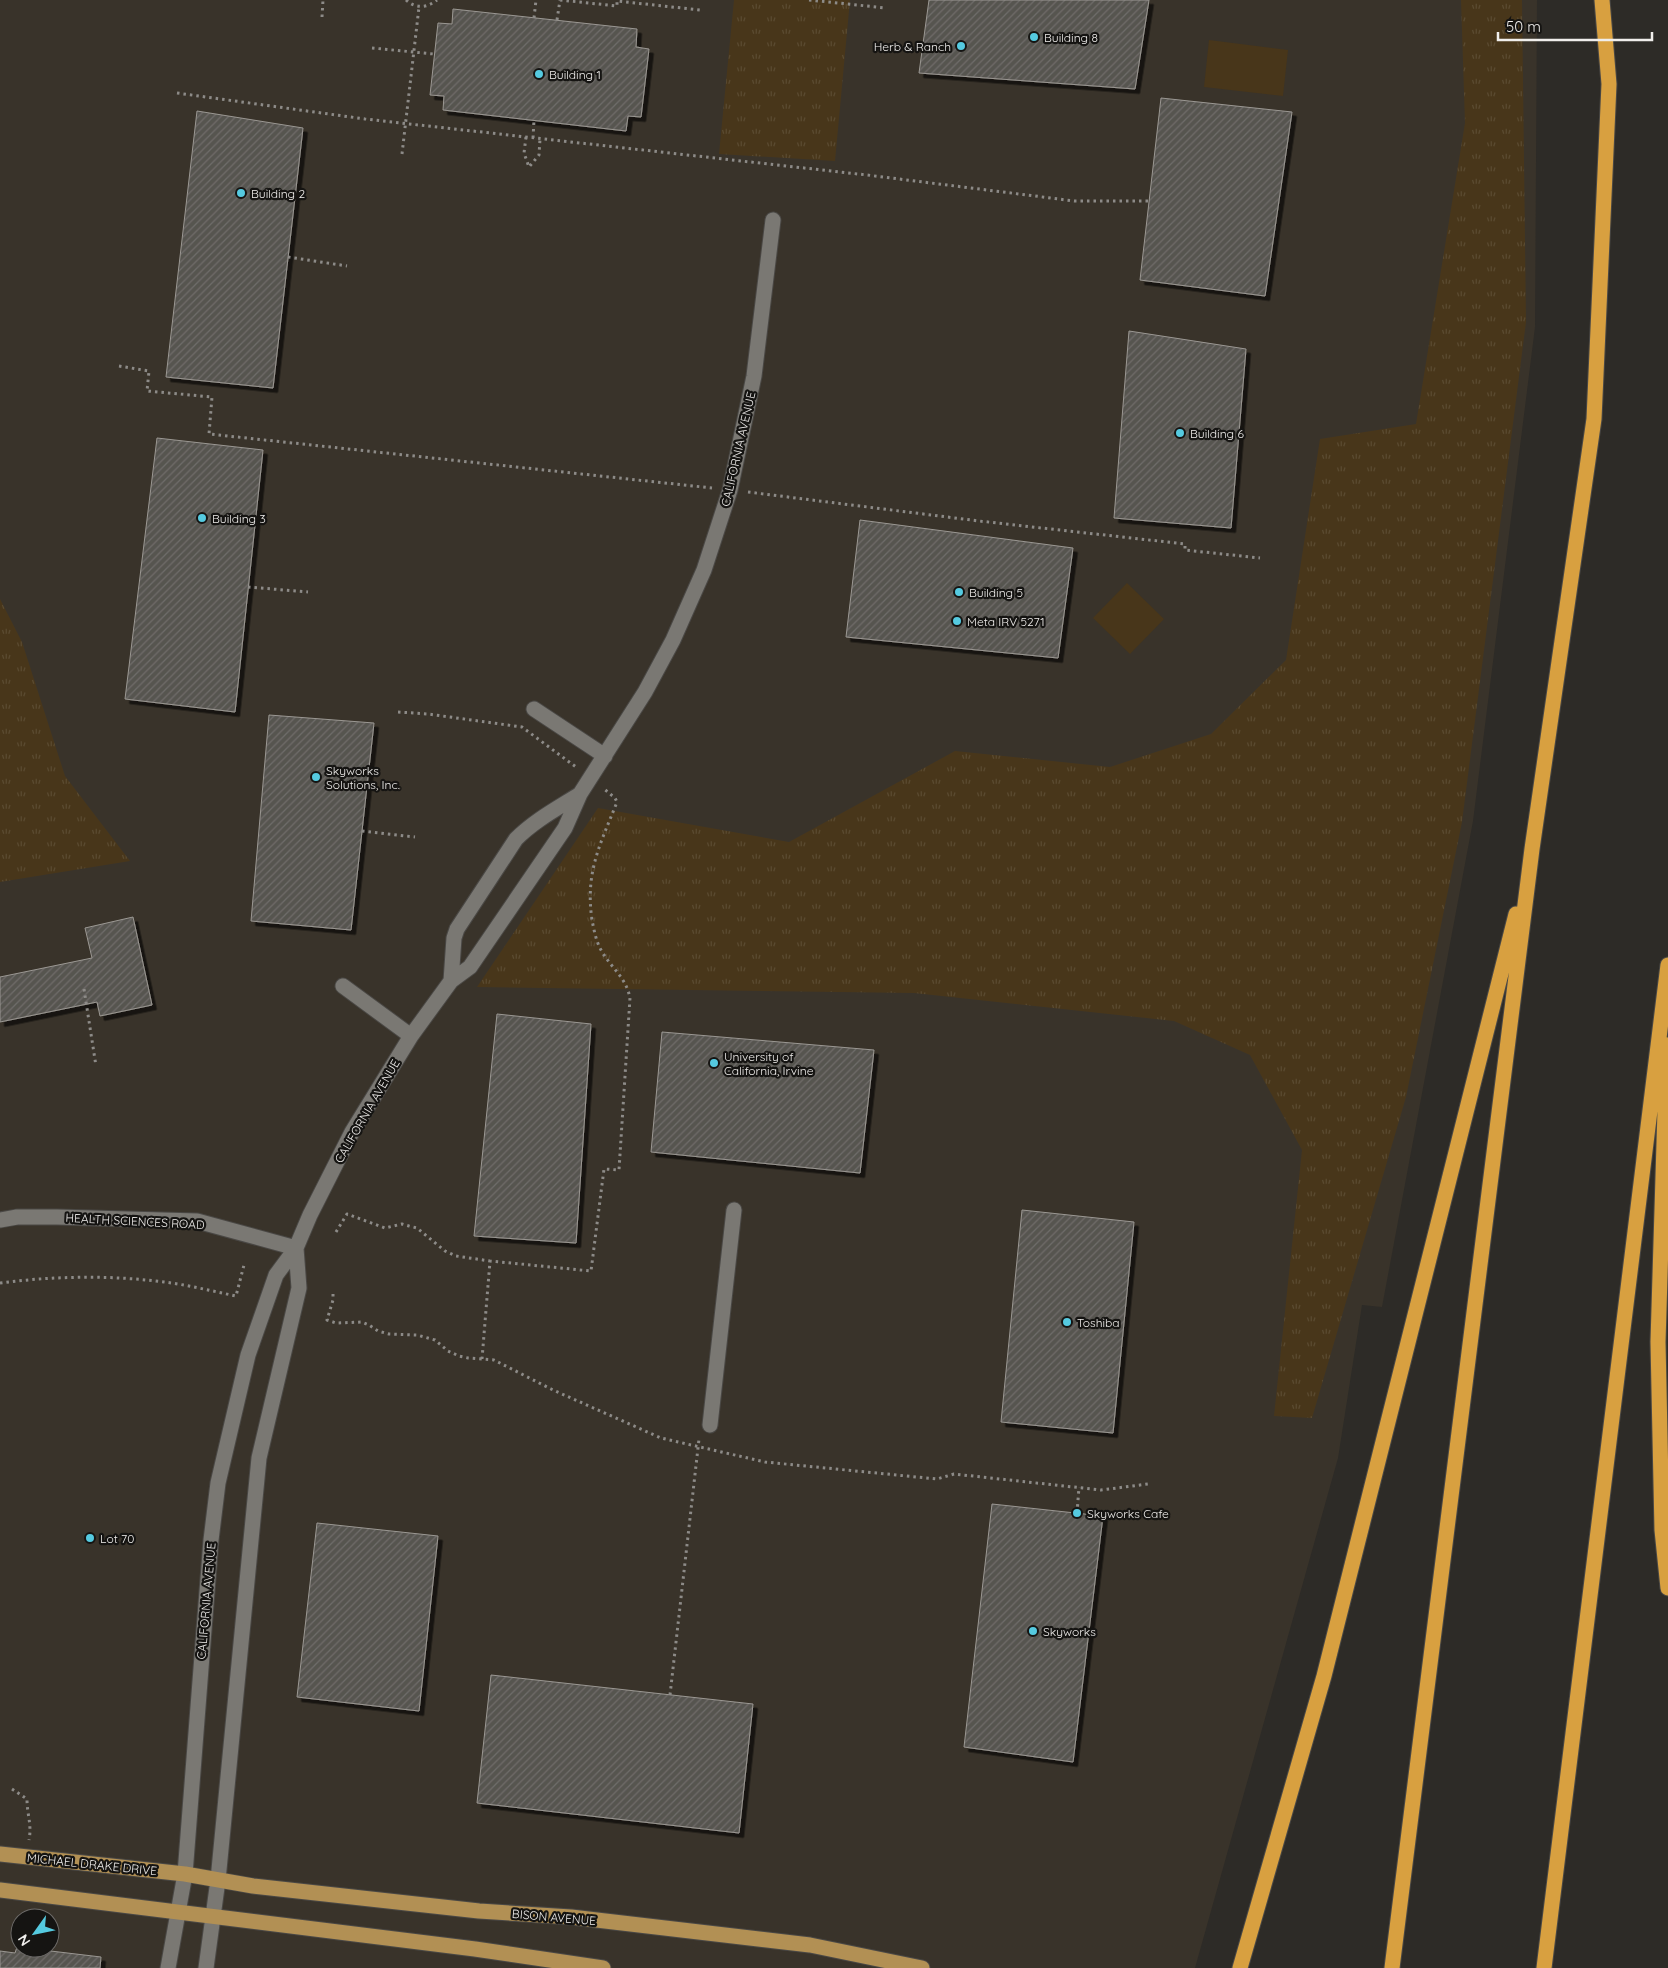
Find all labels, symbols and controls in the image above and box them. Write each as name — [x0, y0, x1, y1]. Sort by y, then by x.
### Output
scale bar — [1498, 10, 1652, 42]
text: 50 m — [1506, 17, 1541, 36]
place label: Building 8 — [1044, 30, 1098, 45]
marker: Building 8 — [1028, 31, 1040, 43]
place label: Herb & Ranch — [874, 39, 951, 54]
marker: Herb & Ranch — [955, 40, 967, 52]
place label: Building 1 — [549, 67, 601, 82]
marker: Building 1 — [533, 68, 545, 80]
place label: Building 2 — [251, 186, 305, 201]
marker: Building 2 — [235, 187, 247, 199]
street label: CALIFORNIA AVENUE — [718, 390, 759, 508]
place label: Building 6 — [1190, 426, 1244, 441]
marker: Building 6 — [1174, 427, 1186, 439]
place label: Building 3 — [212, 511, 266, 526]
marker: Building 3 — [196, 512, 208, 524]
place label: Building 5 — [969, 585, 1023, 600]
marker: Building 5 — [953, 586, 965, 598]
place label: Meta IRV 5271 — [967, 614, 1045, 629]
marker: Meta IRV 5271 — [951, 615, 963, 627]
place label: Skyworks Solutions, Inc. — [326, 763, 400, 792]
marker: Skyworks Solutions, Inc. — [310, 771, 322, 783]
place label: University of California, Irvine — [724, 1049, 814, 1078]
street label: CALIFORNIA AVENUE — [331, 1056, 403, 1166]
marker: University of California, Irvine — [708, 1057, 720, 1069]
street label: HEALTH SCIENCES ROAD — [65, 1210, 205, 1232]
place label: Toshiba — [1077, 1315, 1120, 1330]
marker: Toshiba — [1061, 1316, 1073, 1328]
place label: Skyworks Cafe — [1087, 1506, 1169, 1521]
marker: Skyworks Cafe — [1071, 1507, 1083, 1519]
place label: Lot 70 — [100, 1531, 134, 1546]
marker: Lot 70 — [84, 1532, 96, 1544]
street label: CALIFORNIA AVENUE — [193, 1542, 219, 1660]
place label: Skyworks — [1043, 1624, 1096, 1639]
marker: Skyworks — [1027, 1625, 1039, 1637]
street label: MICHAEL DRAKE DRIVE — [26, 1850, 158, 1878]
street label: BISON AVENUE — [511, 1906, 597, 1928]
north arrow — [10, 1908, 60, 1958]
text: N — [14, 1931, 34, 1949]

